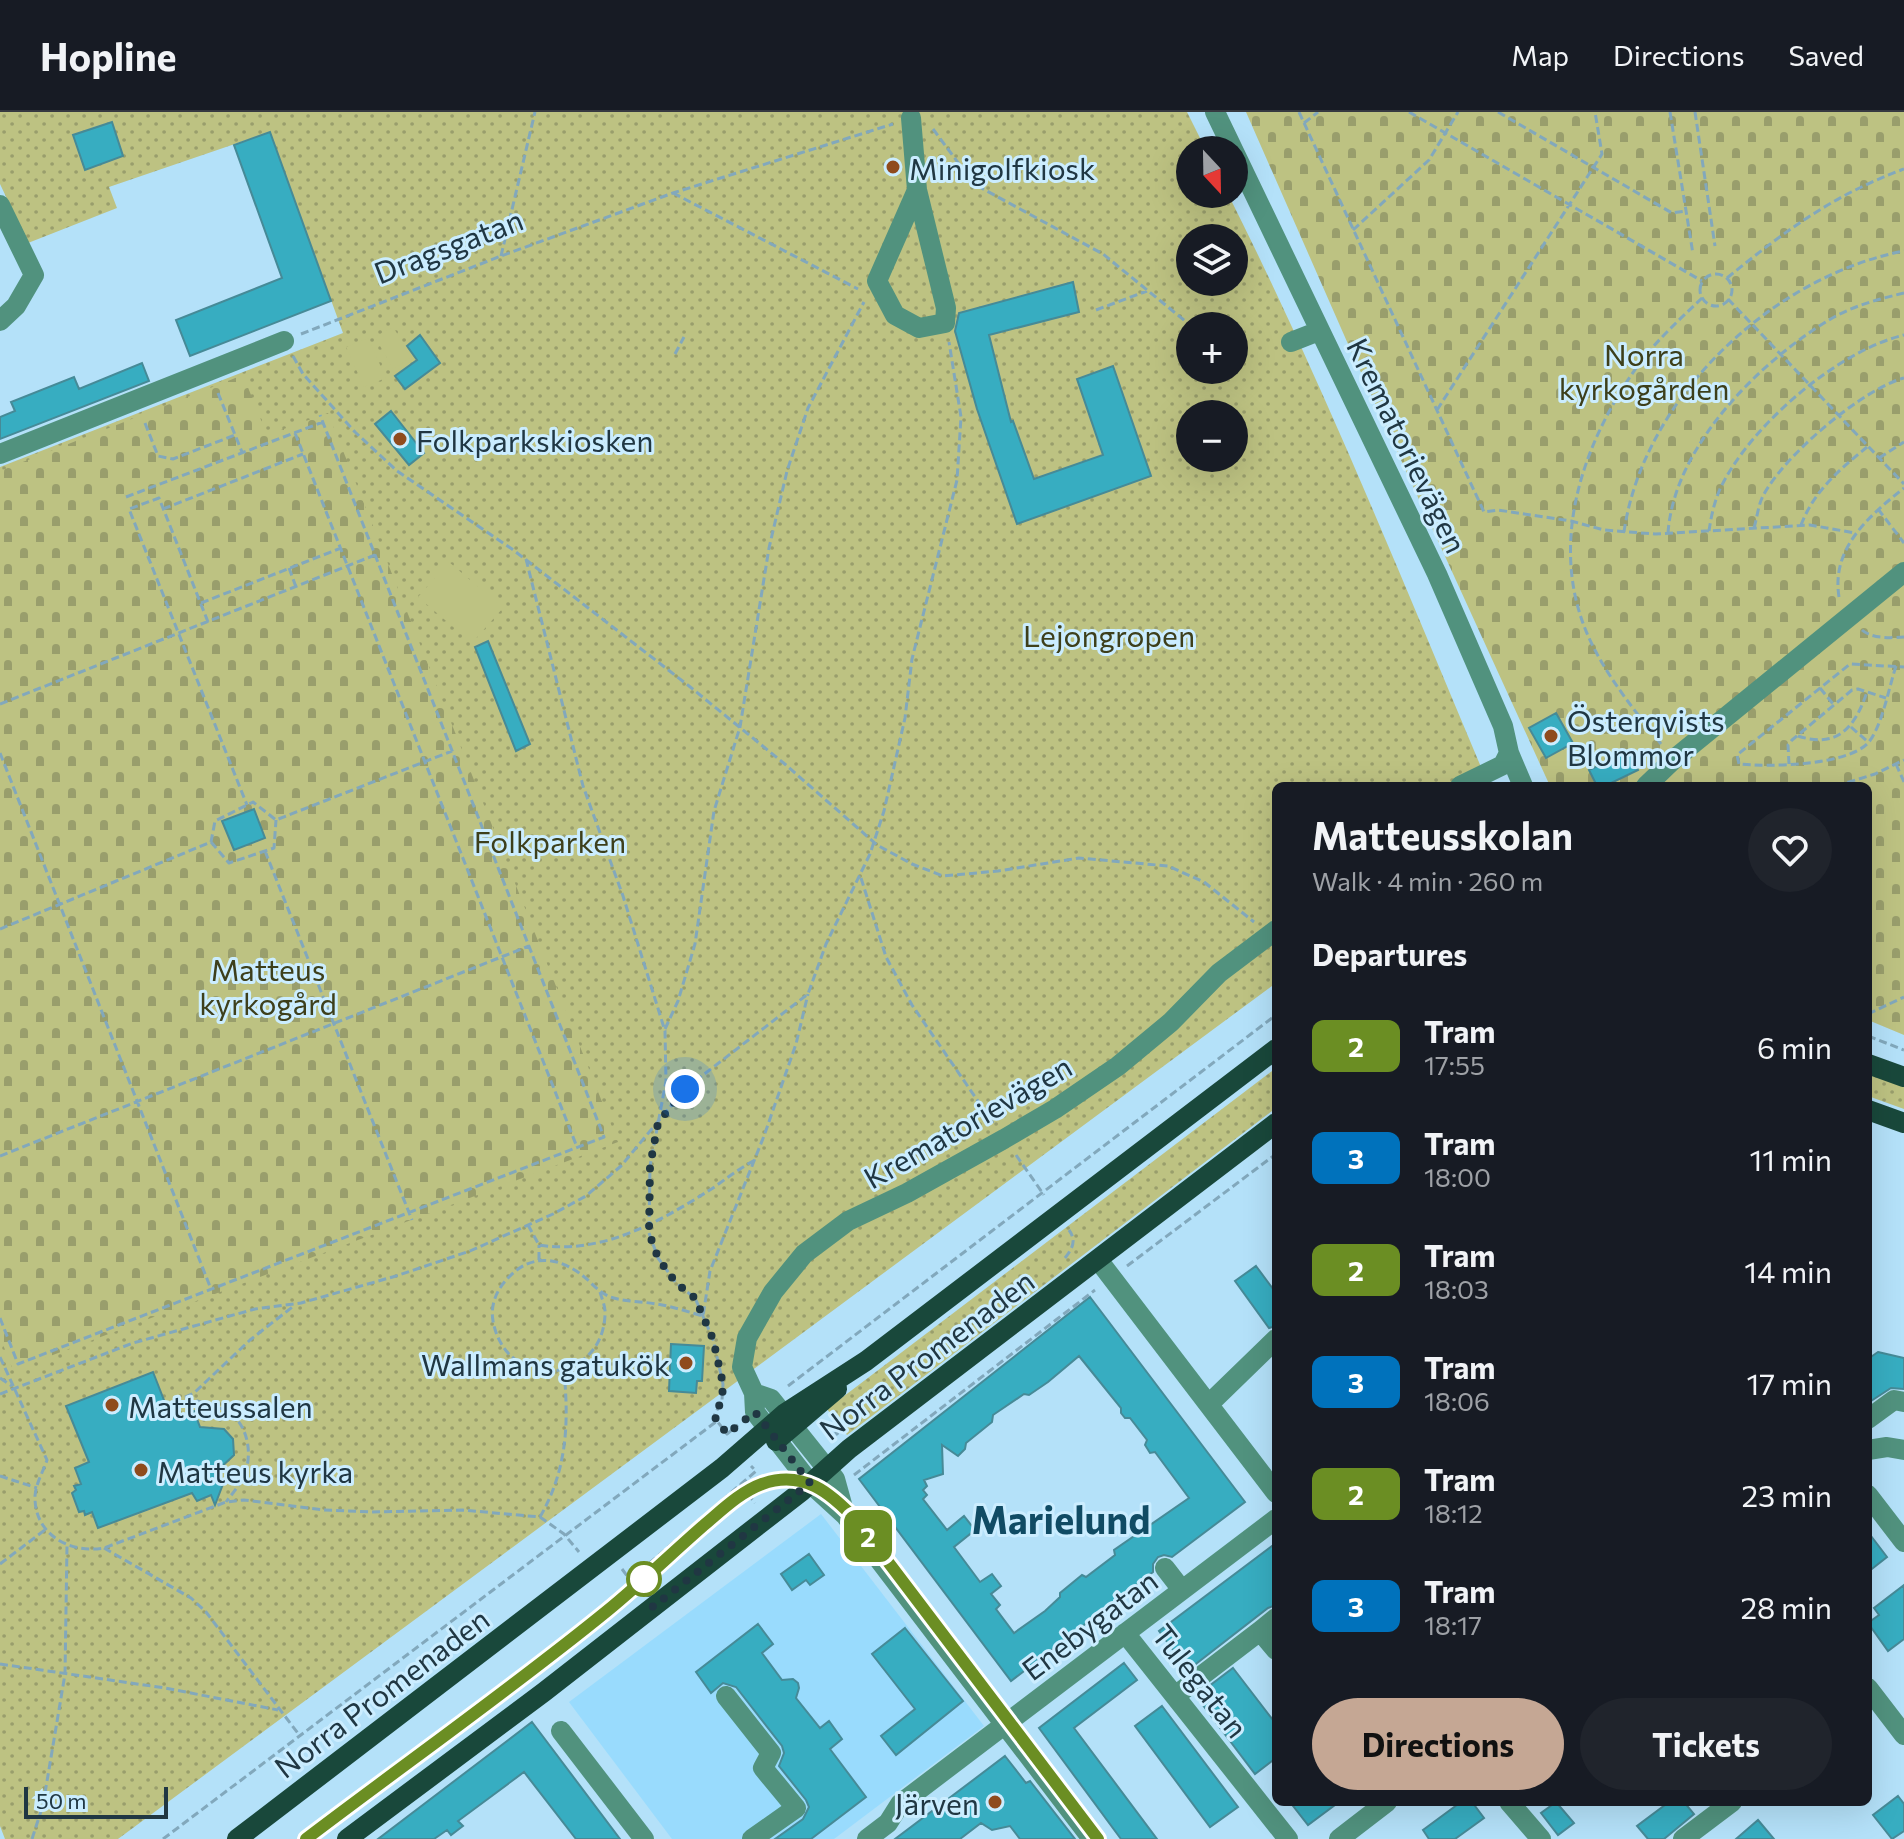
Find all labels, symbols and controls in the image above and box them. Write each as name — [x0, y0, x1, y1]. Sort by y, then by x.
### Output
text: Hopline — [40, 32, 177, 79]
text: Map — [1511, 38, 1569, 72]
text: Directions — [1613, 38, 1744, 72]
text: Saved — [1788, 38, 1864, 72]
north arrow — [1176, 136, 1248, 208]
map controls — [1176, 136, 1248, 472]
place label: Minigolfkiosk — [909, 149, 1095, 186]
marker: Minigolfkiosk — [884, 158, 902, 176]
street label: Dragsgatan — [368, 200, 528, 290]
button: layers — [1176, 224, 1248, 296]
button: + — [1176, 312, 1248, 384]
street label: Krematorievägen — [1340, 332, 1476, 558]
park label: Norra kyrkogården — [1559, 335, 1729, 406]
button: − — [1176, 400, 1248, 472]
place label: Folkparkskiosken — [416, 421, 654, 458]
marker: Folkparkskiosken — [391, 430, 409, 448]
park label: Lejongropen — [1023, 616, 1195, 653]
place label: Österqvists Blommor — [1567, 701, 1725, 772]
marker: Österqvists Blommor — [1542, 727, 1560, 745]
button: heart — [1748, 808, 1832, 892]
text: Matteusskolan — [1312, 811, 1573, 858]
park label: Folkparken — [474, 822, 626, 859]
text: Walk · 4 min · 260 m — [1312, 865, 1543, 896]
text: Departures — [1312, 935, 1467, 972]
park label: Matteus kyrkogård — [199, 950, 337, 1021]
text: Tram — [1424, 1012, 1496, 1049]
text: 6 min — [1757, 1028, 1832, 1065]
text: 2 — [1348, 1029, 1364, 1063]
street label: Krematorievägen — [856, 1046, 1078, 1196]
text: 17:55 — [1424, 1049, 1485, 1080]
your location — [665, 1069, 705, 1109]
text: Tram — [1424, 1124, 1496, 1161]
text: 11 min — [1750, 1140, 1832, 1177]
text: 3 — [1348, 1141, 1364, 1175]
text: 18:00 — [1424, 1161, 1491, 1192]
text: Tram — [1424, 1236, 1496, 1273]
text: 14 min — [1744, 1252, 1832, 1289]
text: 2 — [1348, 1253, 1364, 1287]
street label: Norra Promenaden — [811, 1261, 1041, 1447]
text: 18:03 — [1424, 1273, 1489, 1304]
place label: Wallmans gatukök — [421, 1345, 670, 1382]
text: Tram — [1424, 1348, 1496, 1385]
marker: Wallmans gatukök — [677, 1354, 695, 1372]
text: 17 min — [1747, 1364, 1832, 1401]
text: 3 — [1348, 1365, 1364, 1399]
text: 18:06 — [1424, 1385, 1490, 1416]
place label: Matteussalen — [128, 1387, 313, 1424]
marker: Matteussalen — [103, 1396, 121, 1414]
place label: Matteus kyrka — [157, 1452, 353, 1489]
text: Tram — [1424, 1460, 1496, 1497]
marker: Matteus kyrka — [132, 1461, 150, 1479]
text: 23 min — [1741, 1476, 1832, 1513]
text: 2 — [1348, 1477, 1364, 1511]
district label: Marielund — [972, 1495, 1150, 1542]
text: 18:12 — [1424, 1497, 1483, 1528]
line badge: 2 — [842, 1510, 894, 1562]
text: 2 — [860, 1519, 876, 1553]
street label: Enebygatan — [1014, 1561, 1164, 1687]
unlabelled marker — [627, 1562, 661, 1596]
text: Tram — [1424, 1572, 1496, 1609]
text: 28 min — [1740, 1588, 1832, 1625]
text: 3 — [1348, 1589, 1364, 1623]
street label: Norra Promenaden — [266, 1599, 496, 1785]
text: 18:17 — [1424, 1609, 1482, 1640]
street label: Tulegatan — [1145, 1616, 1257, 1744]
button: Directions — [1312, 1698, 1564, 1790]
button: Tickets — [1580, 1698, 1832, 1790]
scale bar — [24, 1783, 168, 1819]
place label: Järven — [895, 1784, 979, 1821]
text: 50 m — [36, 1787, 86, 1814]
marker: Järven — [986, 1793, 1004, 1811]

